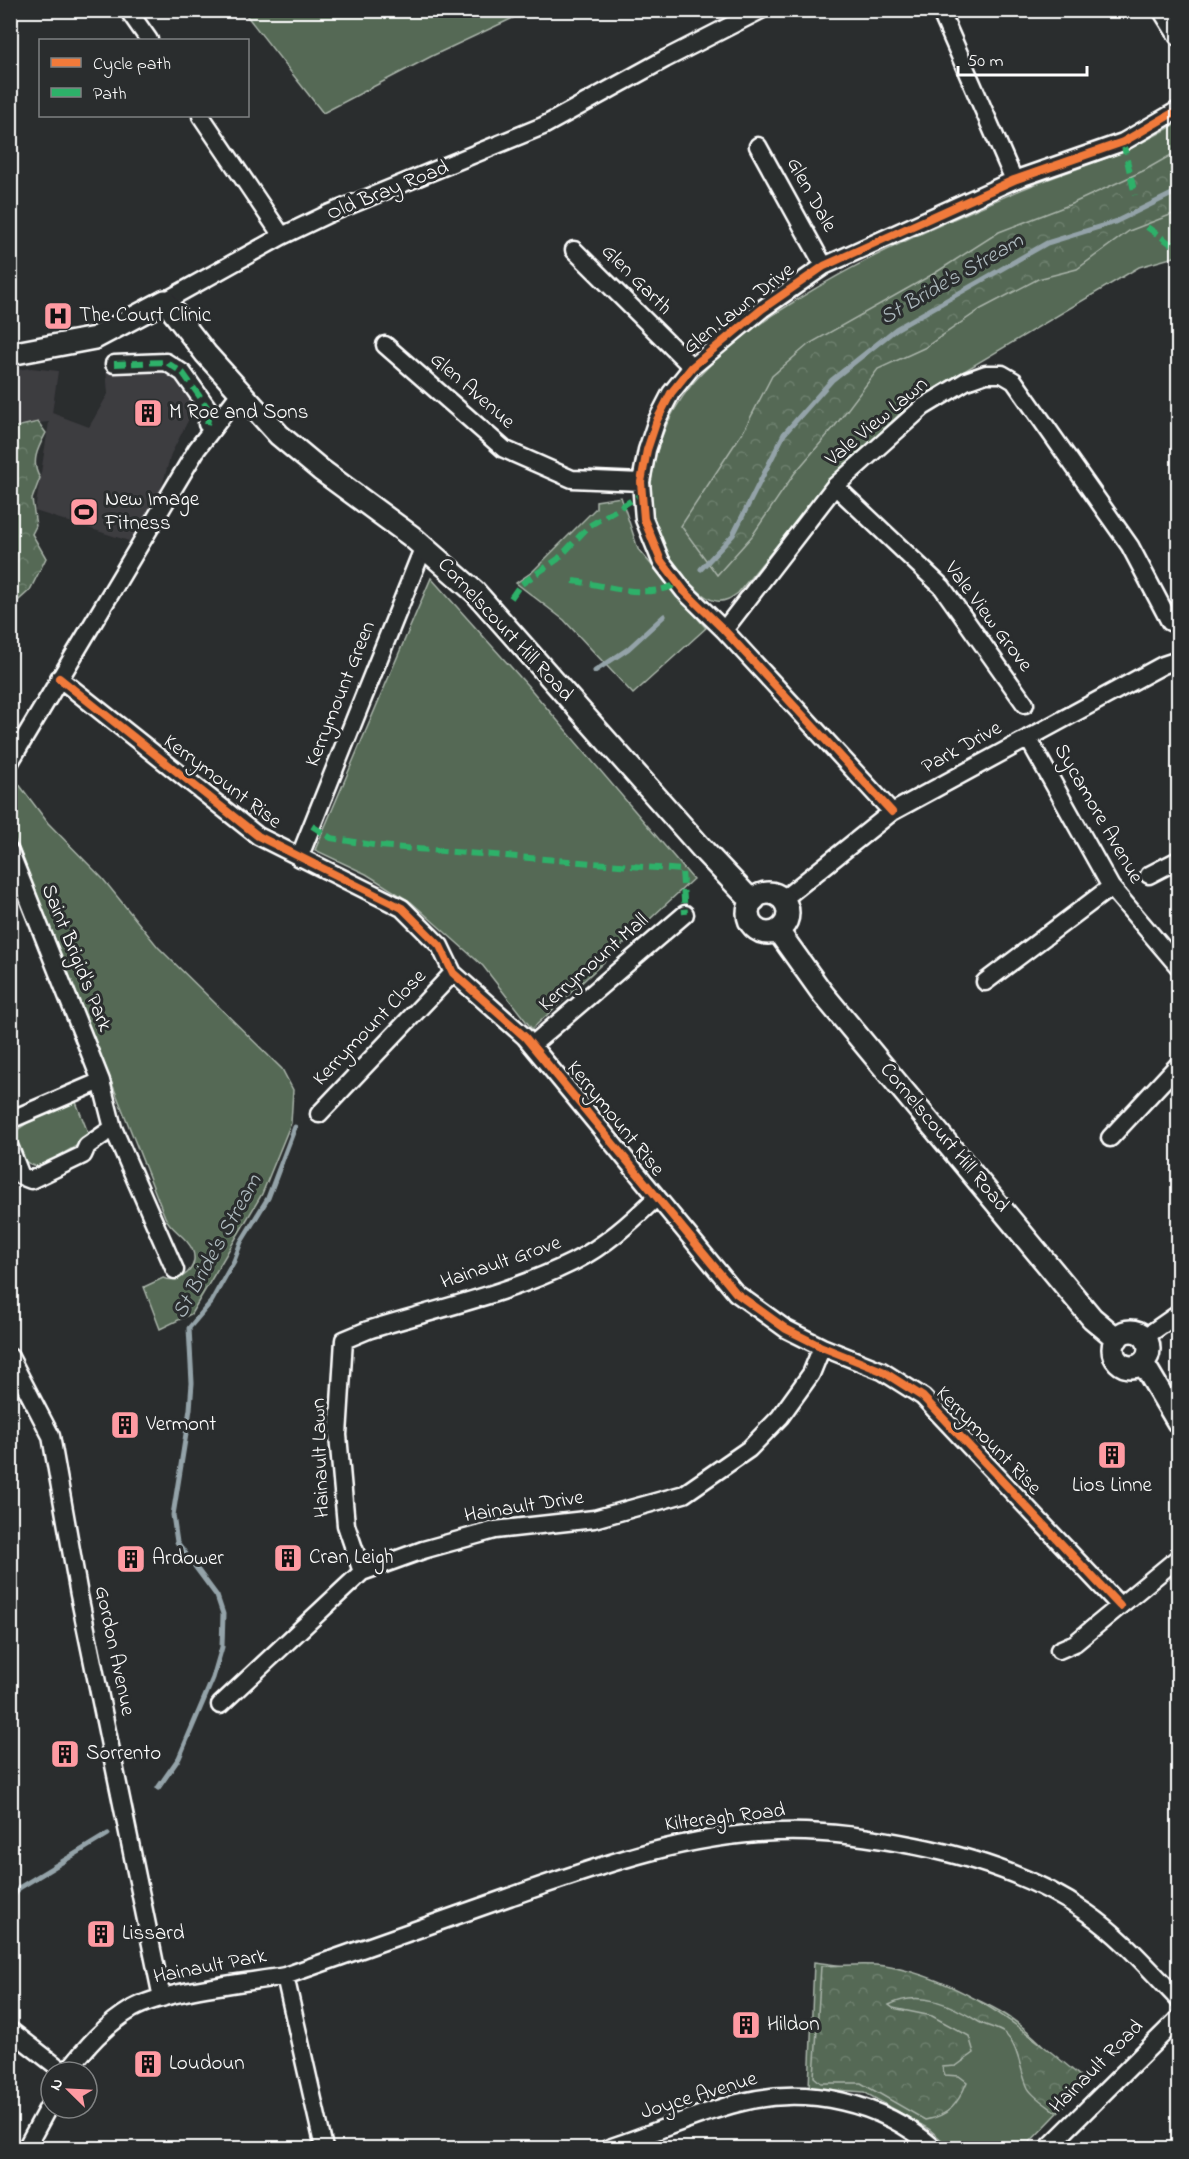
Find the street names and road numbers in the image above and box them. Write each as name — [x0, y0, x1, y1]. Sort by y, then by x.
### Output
street label: Glen Dale — [778, 152, 844, 238]
street label: Old Bray Road — [323, 153, 454, 231]
street label: Glen Garth — [594, 238, 678, 322]
street label: Glen Lawn Drive — [677, 256, 802, 362]
street label: Glen Avenue — [423, 345, 522, 437]
street label: Vale View Lawn — [818, 370, 935, 475]
street label: Cornelscourt Hill Road — [430, 551, 580, 709]
street label: Vale View Grove — [936, 555, 1040, 679]
street label: Kerrymount Green — [298, 617, 386, 772]
street label: Park Drive — [917, 713, 1008, 782]
street label: Kerrymount Rise — [155, 727, 288, 839]
street label: Sycamore Avenue — [1044, 738, 1151, 891]
street label: Saint Brigid's Park — [31, 880, 120, 1038]
street label: Kerrymount Mall — [532, 907, 657, 1021]
street label: Kerrymount Close — [306, 962, 435, 1095]
street label: Kerrymount Rise — [557, 1055, 672, 1185]
street label: Cornelscourt Hill Road — [872, 1056, 1016, 1220]
street label: Hainault Grove — [437, 1228, 566, 1298]
street label: Kerrymount Rise — [927, 1380, 1048, 1504]
street label: Hainault Lawn — [304, 1397, 338, 1519]
street label: Hainault Drive — [462, 1483, 587, 1531]
street label: Gordon Avenue — [86, 1583, 142, 1719]
street label: Kilteragh Road — [663, 1796, 787, 1842]
street label: Hainault Park — [151, 1941, 270, 1993]
street label: Hainault Road — [1043, 2013, 1151, 2121]
street label: Joyce Avenue — [637, 2064, 762, 2130]

